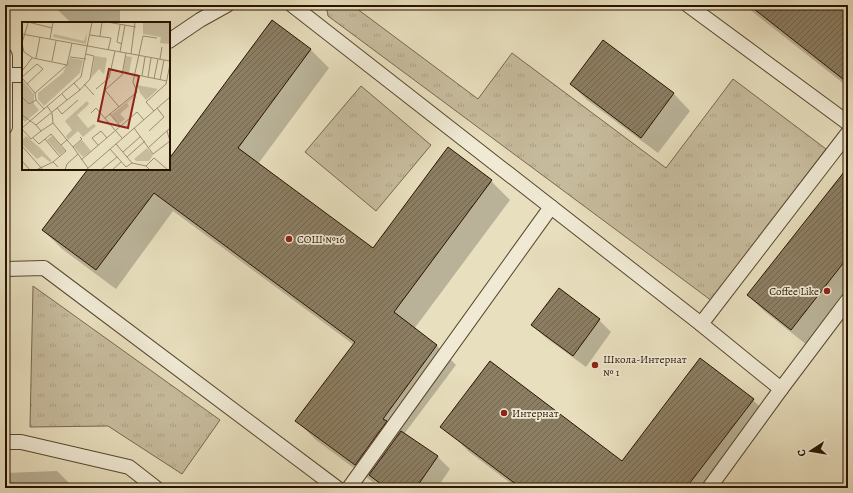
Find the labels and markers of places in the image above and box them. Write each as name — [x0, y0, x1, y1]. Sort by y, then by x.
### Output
place label: СОШ №16 — [297, 232, 345, 247]
marker: СОШ №16 — [284, 234, 294, 244]
place label: Coffee Like — [769, 284, 819, 299]
marker: Coffee Like — [822, 286, 832, 296]
place label: Школа-Интернат № 1 — [603, 352, 687, 380]
marker: Школа-Интернат № 1 — [590, 360, 600, 370]
place label: Интернат — [512, 406, 559, 421]
marker: Интернат — [499, 408, 509, 418]

